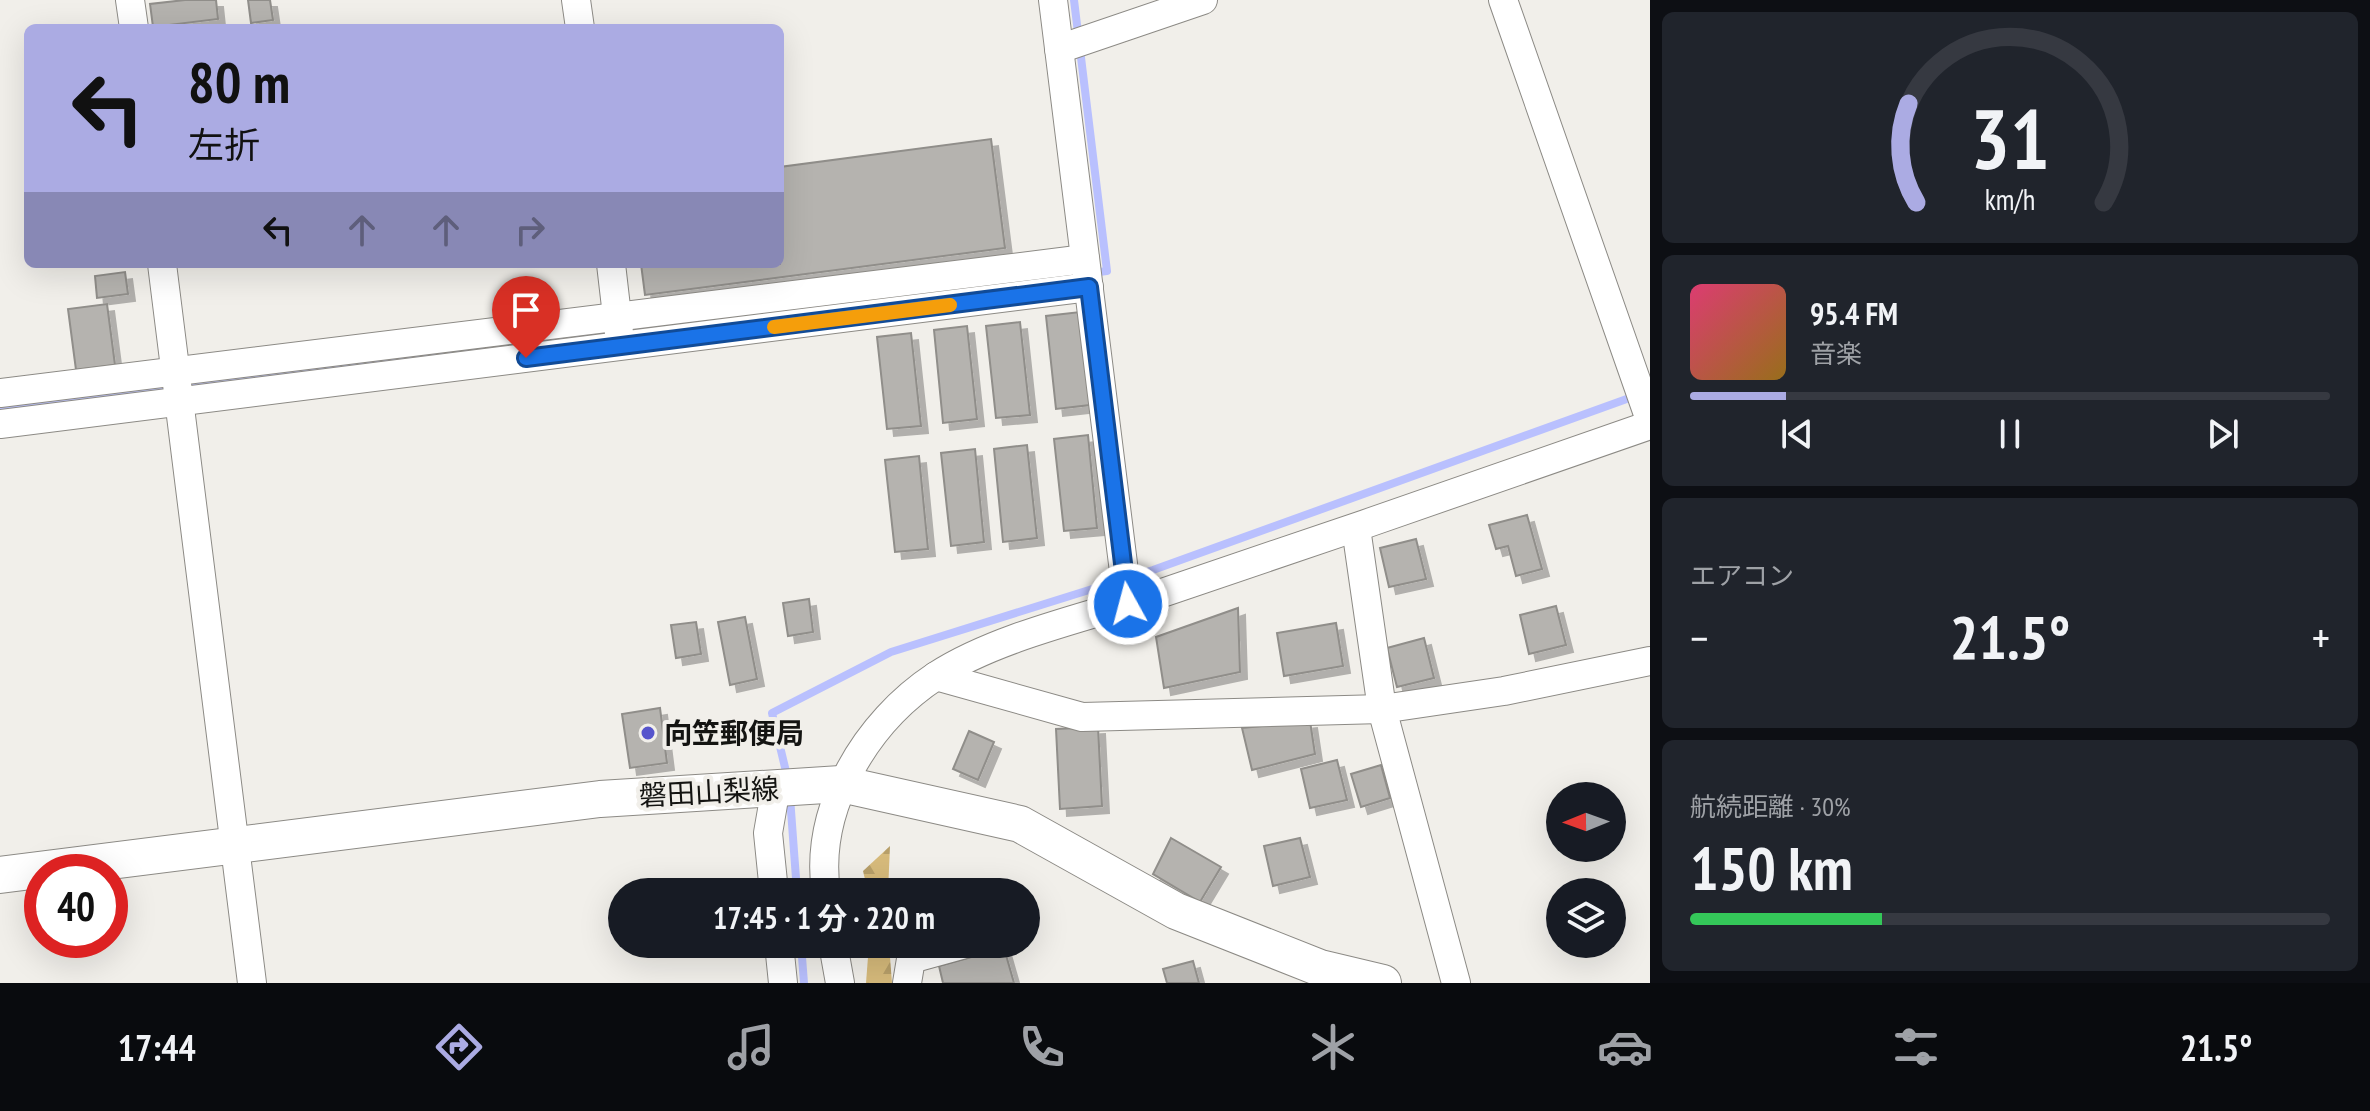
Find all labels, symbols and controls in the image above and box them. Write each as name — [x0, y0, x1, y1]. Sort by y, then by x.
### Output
text: 80 m — [188, 46, 290, 118]
icon: left — [56, 56, 160, 160]
text: 31 — [1970, 84, 2050, 192]
text: 左折 — [188, 121, 260, 168]
text: km/h — [1985, 182, 2035, 219]
icon: left — [256, 208, 300, 252]
icon: ahead — [340, 208, 384, 252]
icon: ahead — [424, 208, 468, 252]
icon: right — [508, 208, 552, 252]
pin — [492, 276, 560, 358]
icon: arrive — [504, 288, 548, 332]
text: 95.4 FM — [1810, 294, 1898, 333]
text: 音楽 — [1810, 337, 1862, 370]
icon: previous — [1775, 412, 1819, 456]
icon: pause — [1988, 412, 2032, 456]
icon: next — [2201, 412, 2245, 456]
text: エアコン — [1690, 559, 1794, 592]
position arrow — [1086, 562, 1170, 646]
text: 21.5° — [1950, 598, 2070, 676]
text: − — [1690, 609, 1708, 666]
text: + — [2312, 609, 2330, 666]
place label: 向笠郵便局 — [664, 714, 804, 751]
marker: 向笠郵便局 — [639, 724, 657, 742]
street label: 磐田山梨線 — [638, 769, 780, 814]
north arrow — [1546, 782, 1626, 862]
map controls — [1546, 782, 1626, 958]
text: 航続距離 · 30% — [1690, 790, 1851, 823]
text: 150 km — [1690, 829, 1853, 907]
speed limit sign: 40 — [24, 854, 128, 958]
button: layers — [1546, 878, 1626, 958]
text: 17:45 · 1 分 · 220 m — [713, 898, 935, 937]
icon: directions — [431, 1019, 487, 1075]
icon: music — [723, 1019, 779, 1075]
icon: phone — [1014, 1019, 1070, 1075]
icon: climate — [1305, 1019, 1361, 1075]
icon: car — [1597, 1019, 1653, 1075]
icon: filters — [1888, 1019, 1944, 1075]
text: 17:44 — [118, 1024, 196, 1071]
text: 21.5° — [2180, 1024, 2252, 1071]

